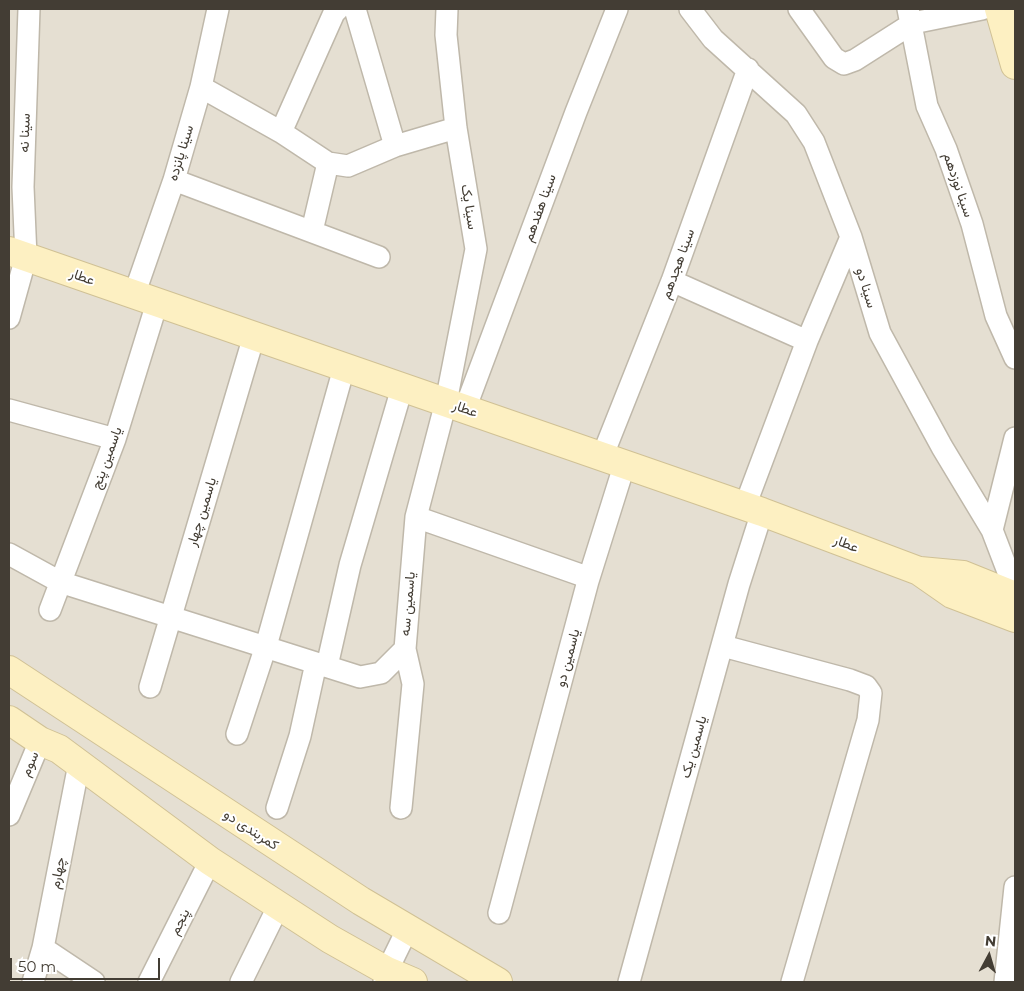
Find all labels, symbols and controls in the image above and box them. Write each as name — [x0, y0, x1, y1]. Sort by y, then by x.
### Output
street label: سینا نه — [16, 113, 34, 153]
street label: سینا پانزده — [165, 123, 197, 183]
street label: سینا نوزدهم — [939, 150, 977, 220]
street label: سینا هفدهم — [520, 172, 560, 244]
street label: سینا یک — [457, 183, 481, 231]
street label: سینا هجدهم — [658, 227, 698, 301]
street label: عطار — [67, 265, 97, 289]
street label: سینا دو — [852, 266, 880, 310]
street label: عطار — [450, 397, 480, 421]
street label: یاسمین پنج — [88, 425, 126, 491]
street label: یاسمین چهار — [184, 475, 220, 549]
street label: عطار — [831, 532, 861, 556]
street label: یاسمین سه — [397, 571, 419, 637]
street label: یاسمین دو — [552, 627, 584, 689]
street label: یاسمین یک — [677, 714, 711, 780]
street label: سوم — [17, 749, 43, 779]
street label: کمربندی دو — [220, 806, 282, 854]
street label: چهارم — [47, 856, 69, 890]
street label: پنجم — [166, 906, 194, 938]
north arrow — [964, 931, 1014, 981]
text: N — [984, 932, 997, 951]
scale bar — [12, 948, 162, 980]
text: 50 m — [18, 957, 56, 976]

